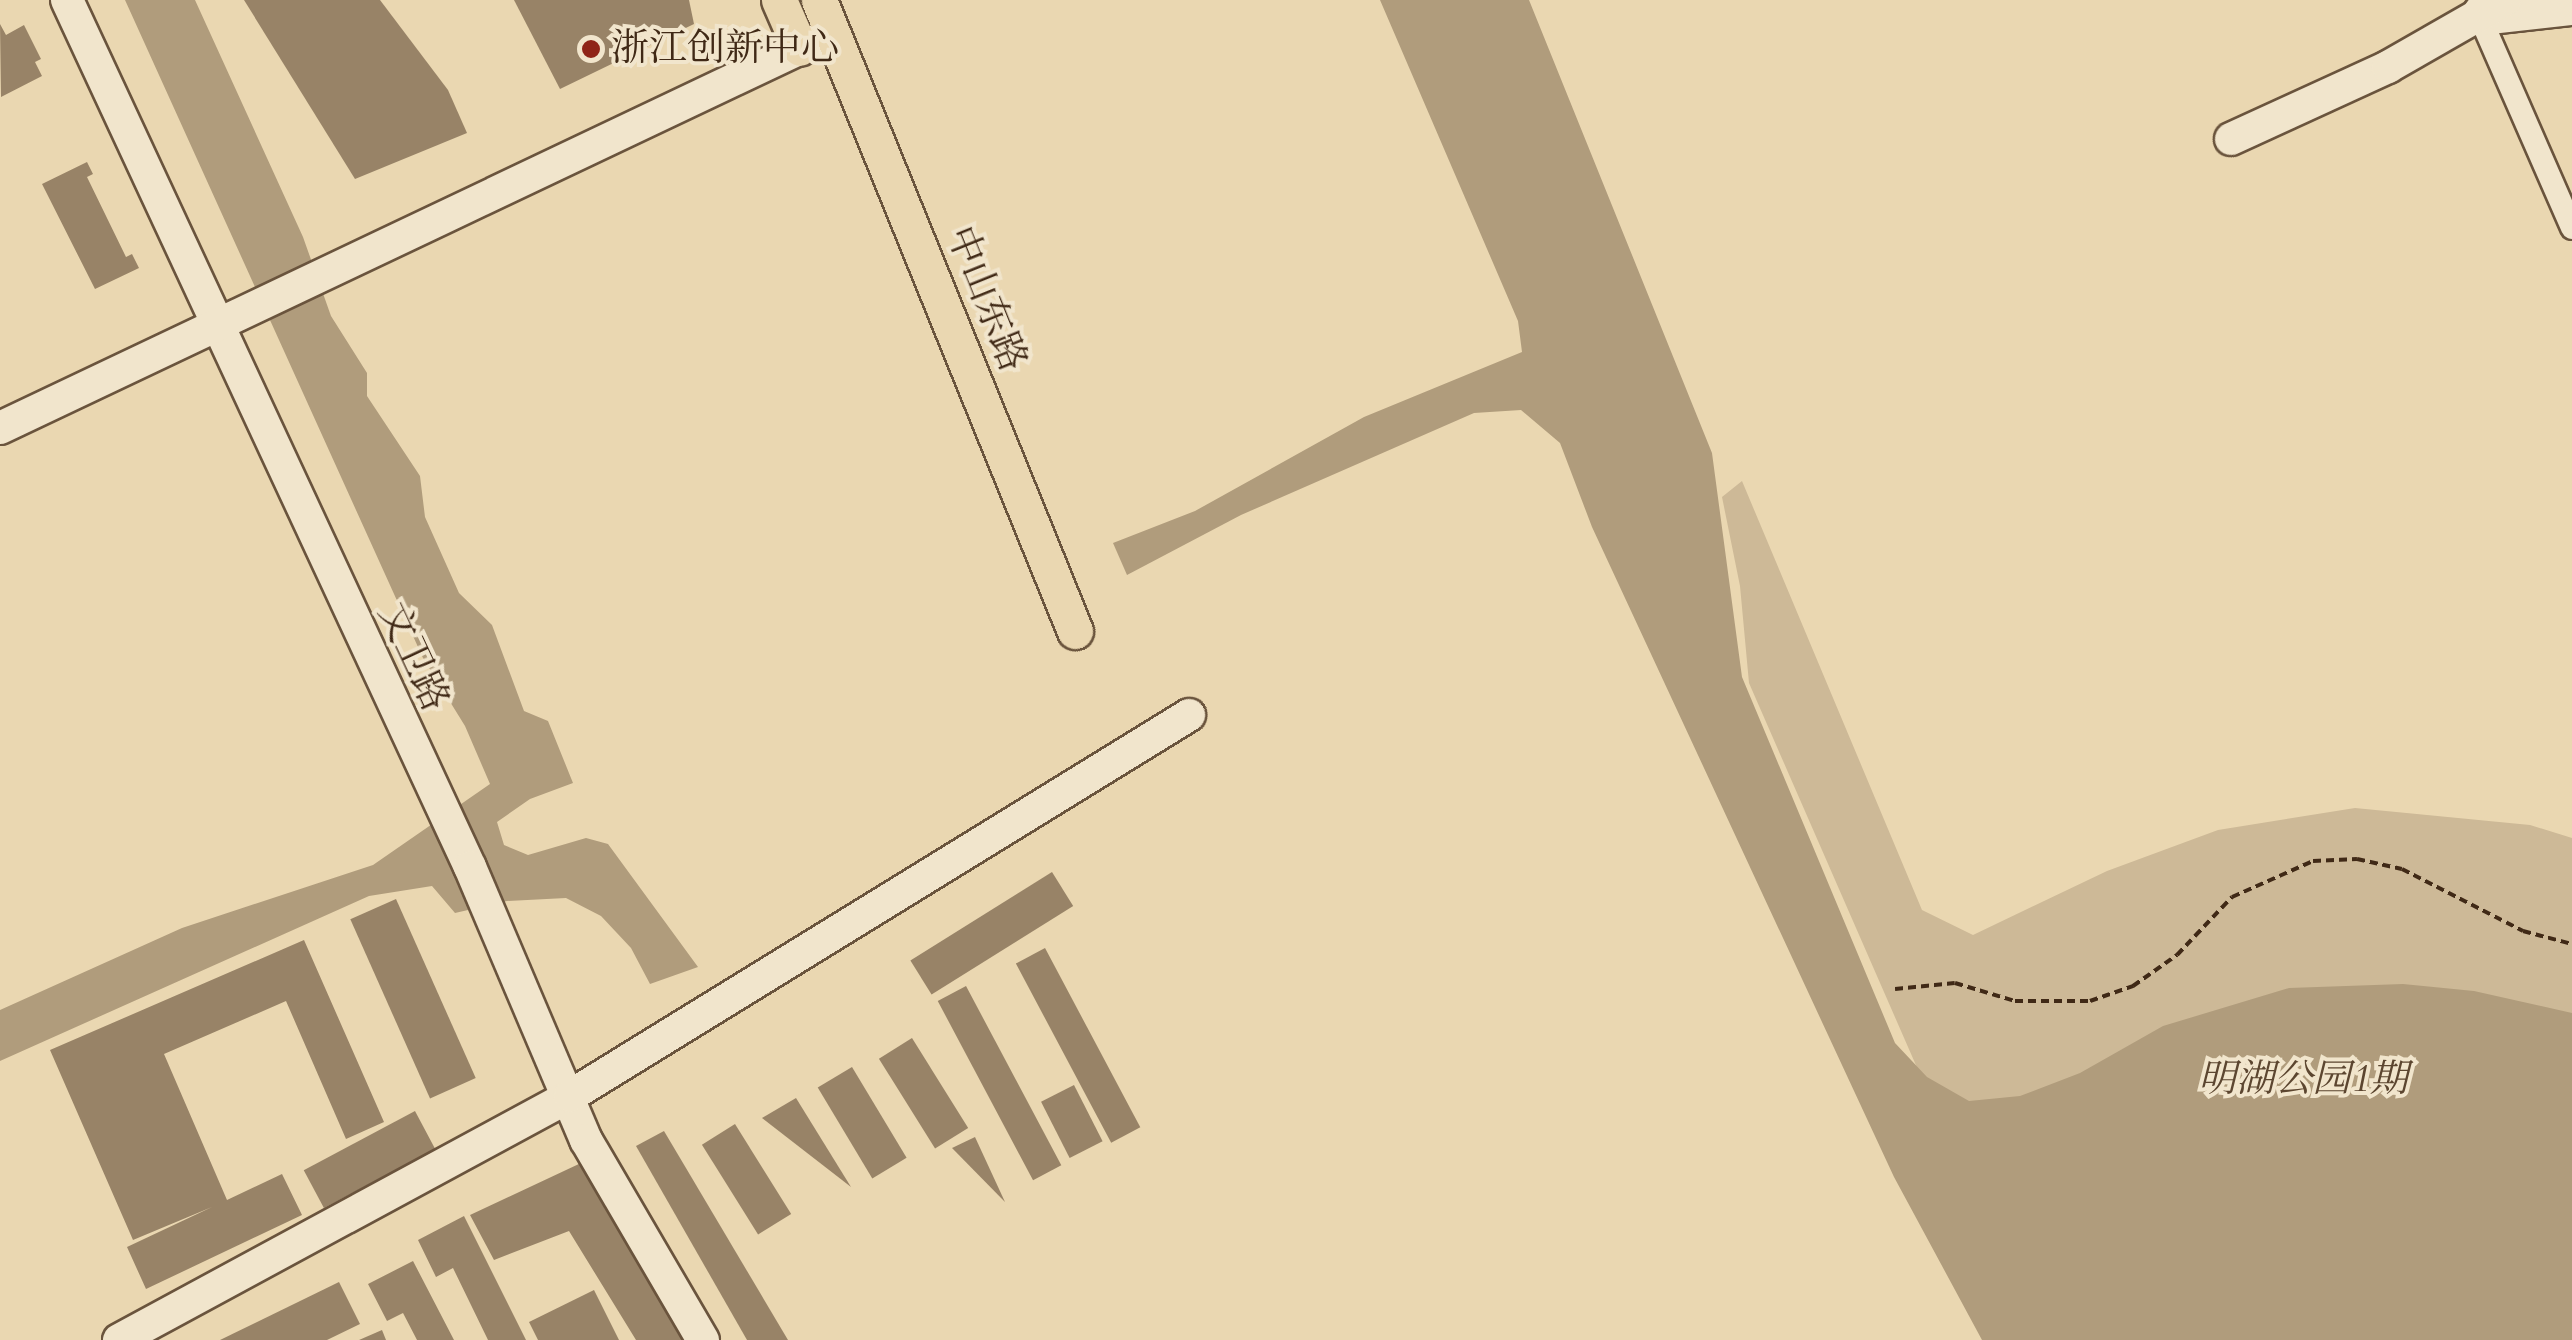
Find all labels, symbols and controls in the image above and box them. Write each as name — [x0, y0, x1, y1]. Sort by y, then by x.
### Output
place label: 浙江创新中心 — [611, 26, 839, 72]
marker: 浙江创新中心 — [580, 38, 602, 60]
street label: 中山东路 — [936, 220, 1036, 378]
street label: 文卫路 — [368, 596, 458, 718]
park label: 明湖公园1期 — [2198, 1057, 2408, 1103]

